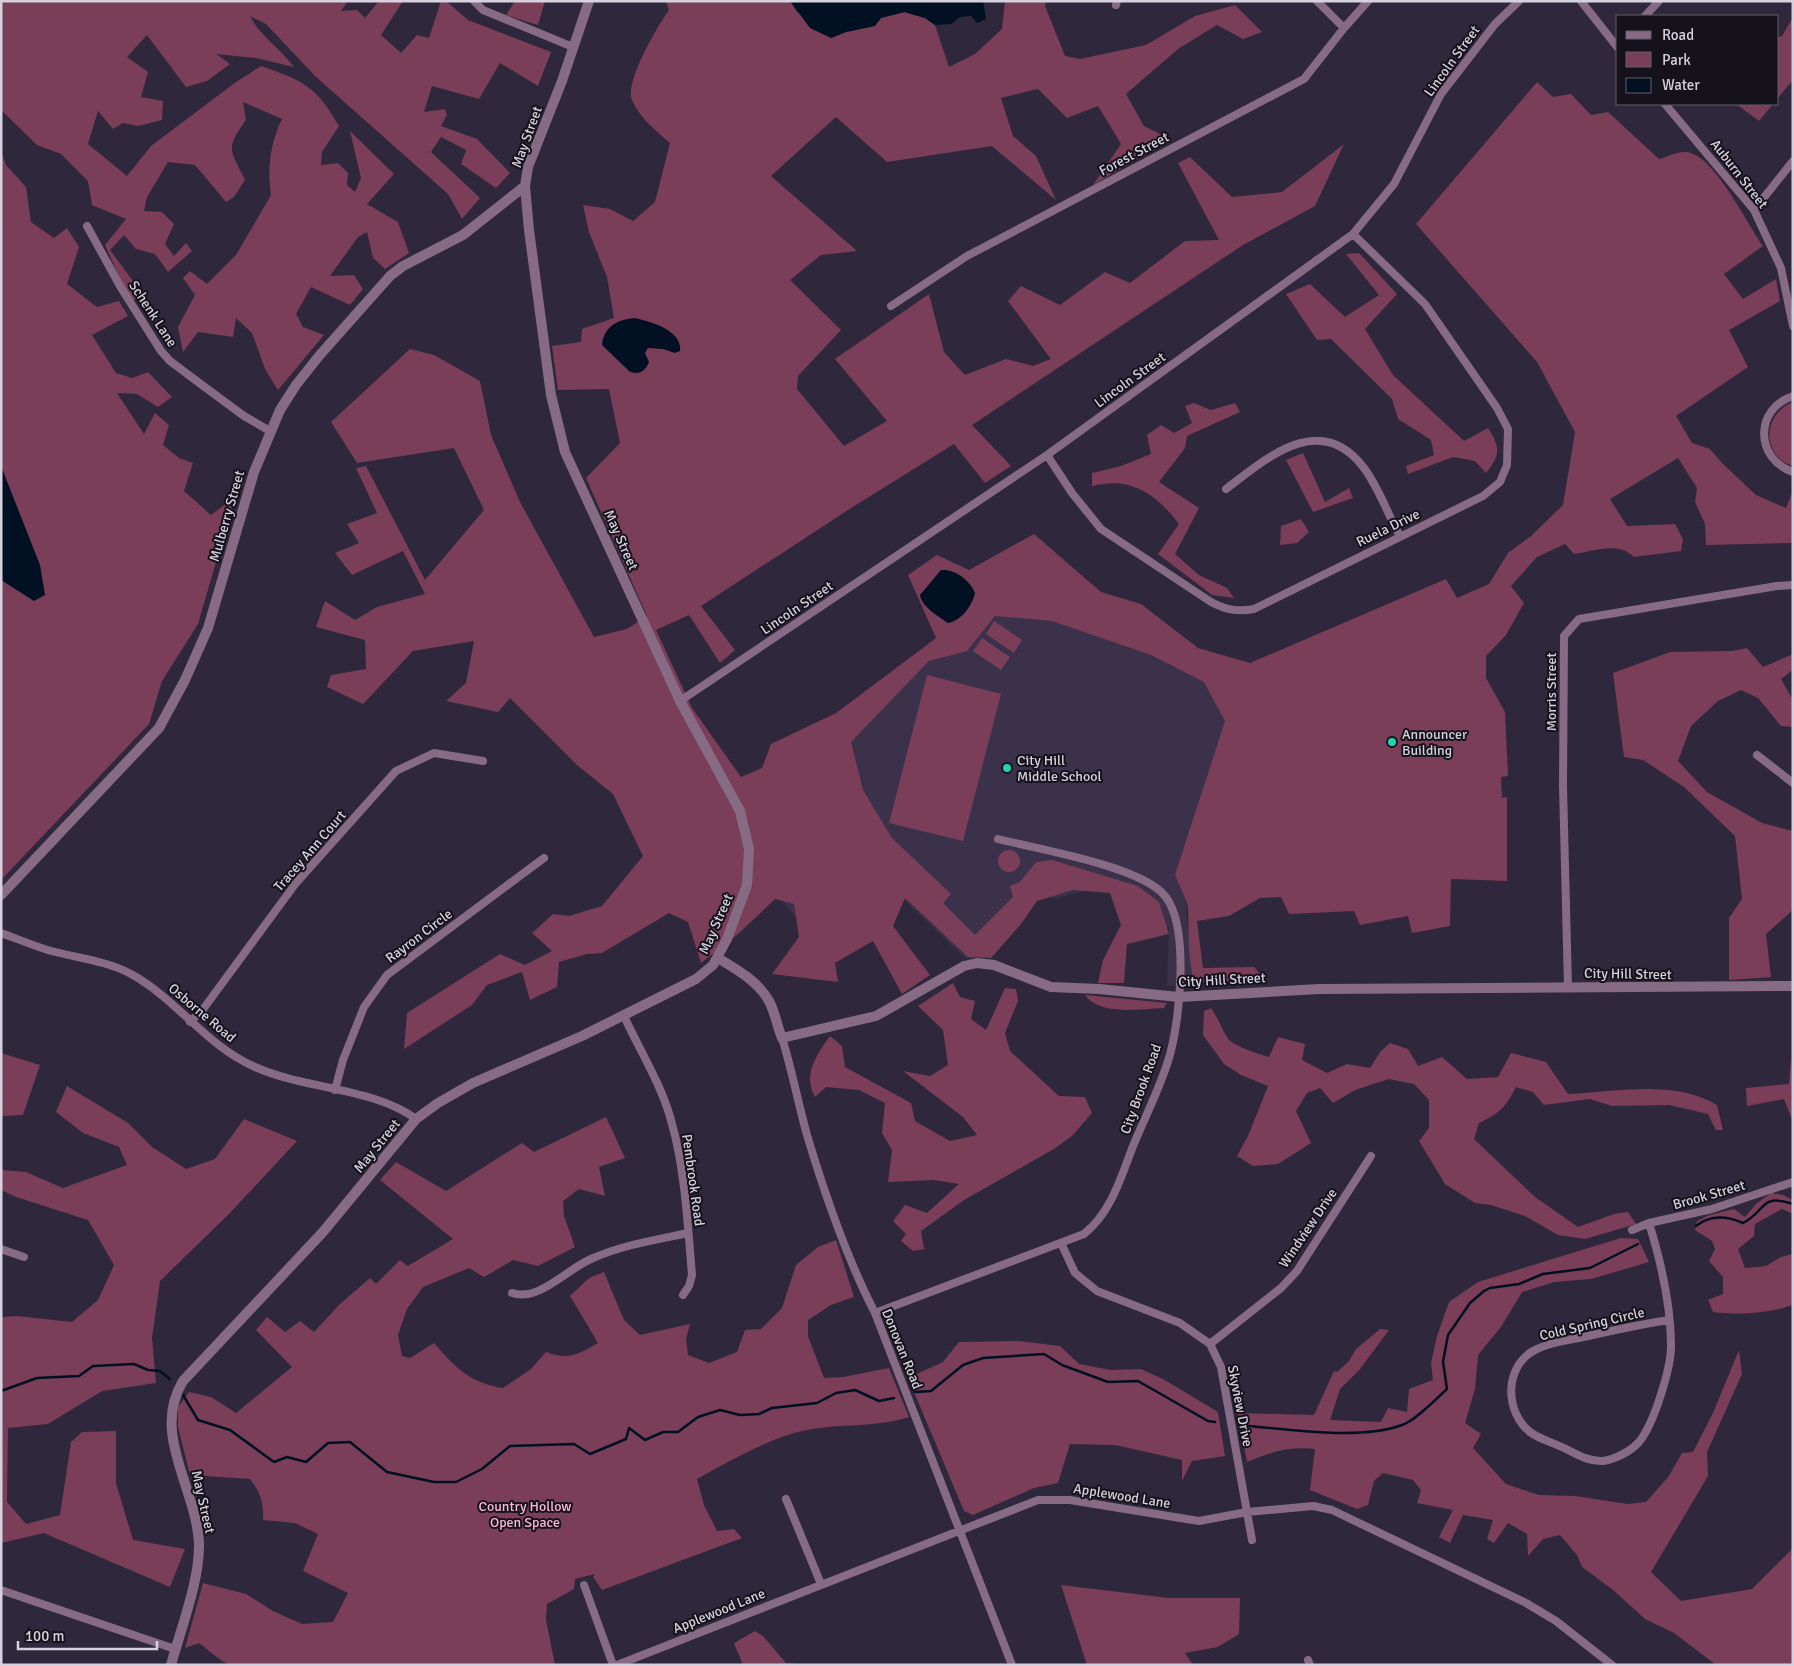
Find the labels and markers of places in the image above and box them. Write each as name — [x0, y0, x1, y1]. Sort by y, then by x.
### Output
place label: Announcer Building — [1402, 726, 1468, 759]
marker: Announcer Building — [1386, 736, 1398, 748]
place label: City Hill Middle School — [1017, 752, 1102, 785]
marker: City Hill Middle School — [1001, 762, 1013, 774]

